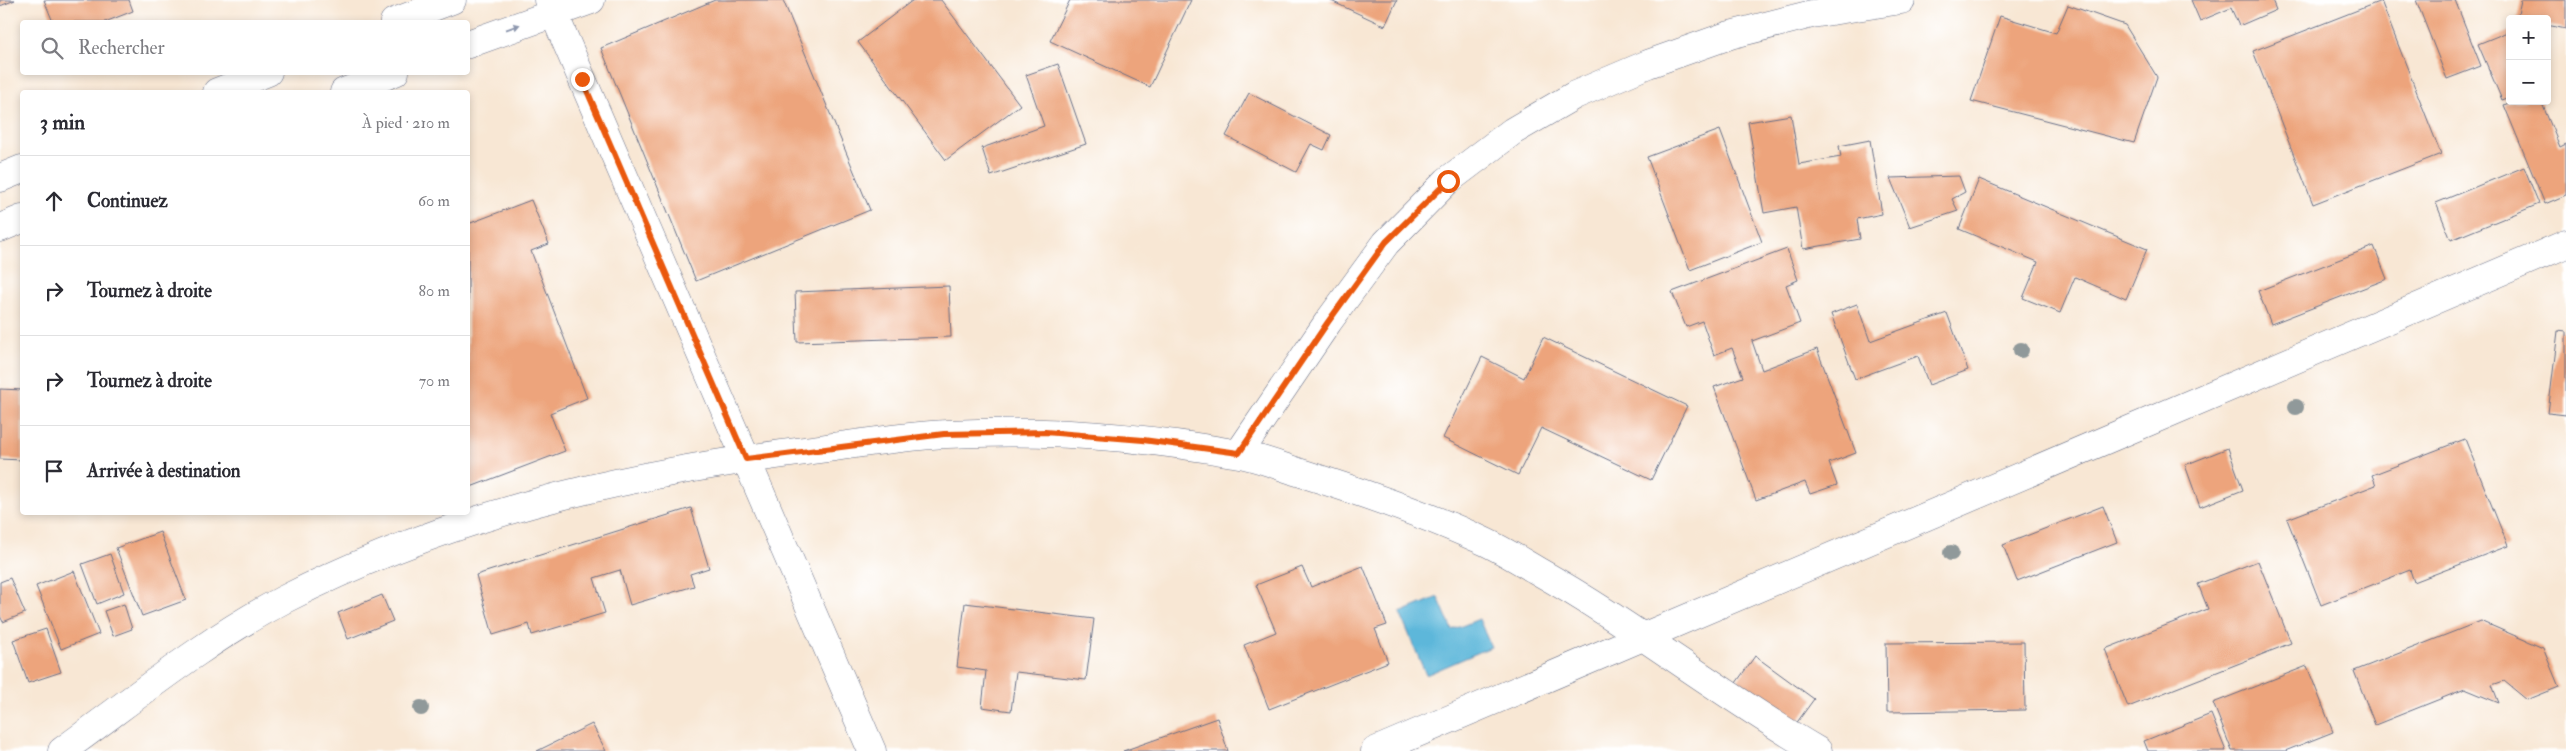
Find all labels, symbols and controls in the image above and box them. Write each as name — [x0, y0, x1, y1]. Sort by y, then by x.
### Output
map controls — [2506, 15, 2551, 105]
button: + — [2506, 15, 2551, 60]
search box — [20, 20, 470, 75]
one-way arrow — [506, 23, 521, 31]
icon: search — [38, 34, 66, 62]
text: Rechercher — [78, 36, 165, 60]
button: − — [2506, 60, 2551, 105]
route end — [571, 68, 594, 91]
text: 3 min — [40, 109, 85, 136]
text: À pied · 210 m — [362, 113, 450, 133]
route start — [1437, 170, 1460, 193]
icon: ahead — [40, 187, 68, 215]
text: Continuez — [87, 189, 168, 213]
text: 60 m — [418, 191, 450, 211]
icon: right — [40, 277, 68, 305]
text: Tournez à droite — [87, 279, 212, 303]
text: 80 m — [419, 281, 450, 301]
icon: right — [40, 367, 68, 395]
text: Tournez à droite — [87, 369, 212, 393]
text: 70 m — [419, 371, 450, 391]
icon: arrive — [40, 457, 68, 485]
text: Arrivée à destination — [87, 459, 241, 483]

